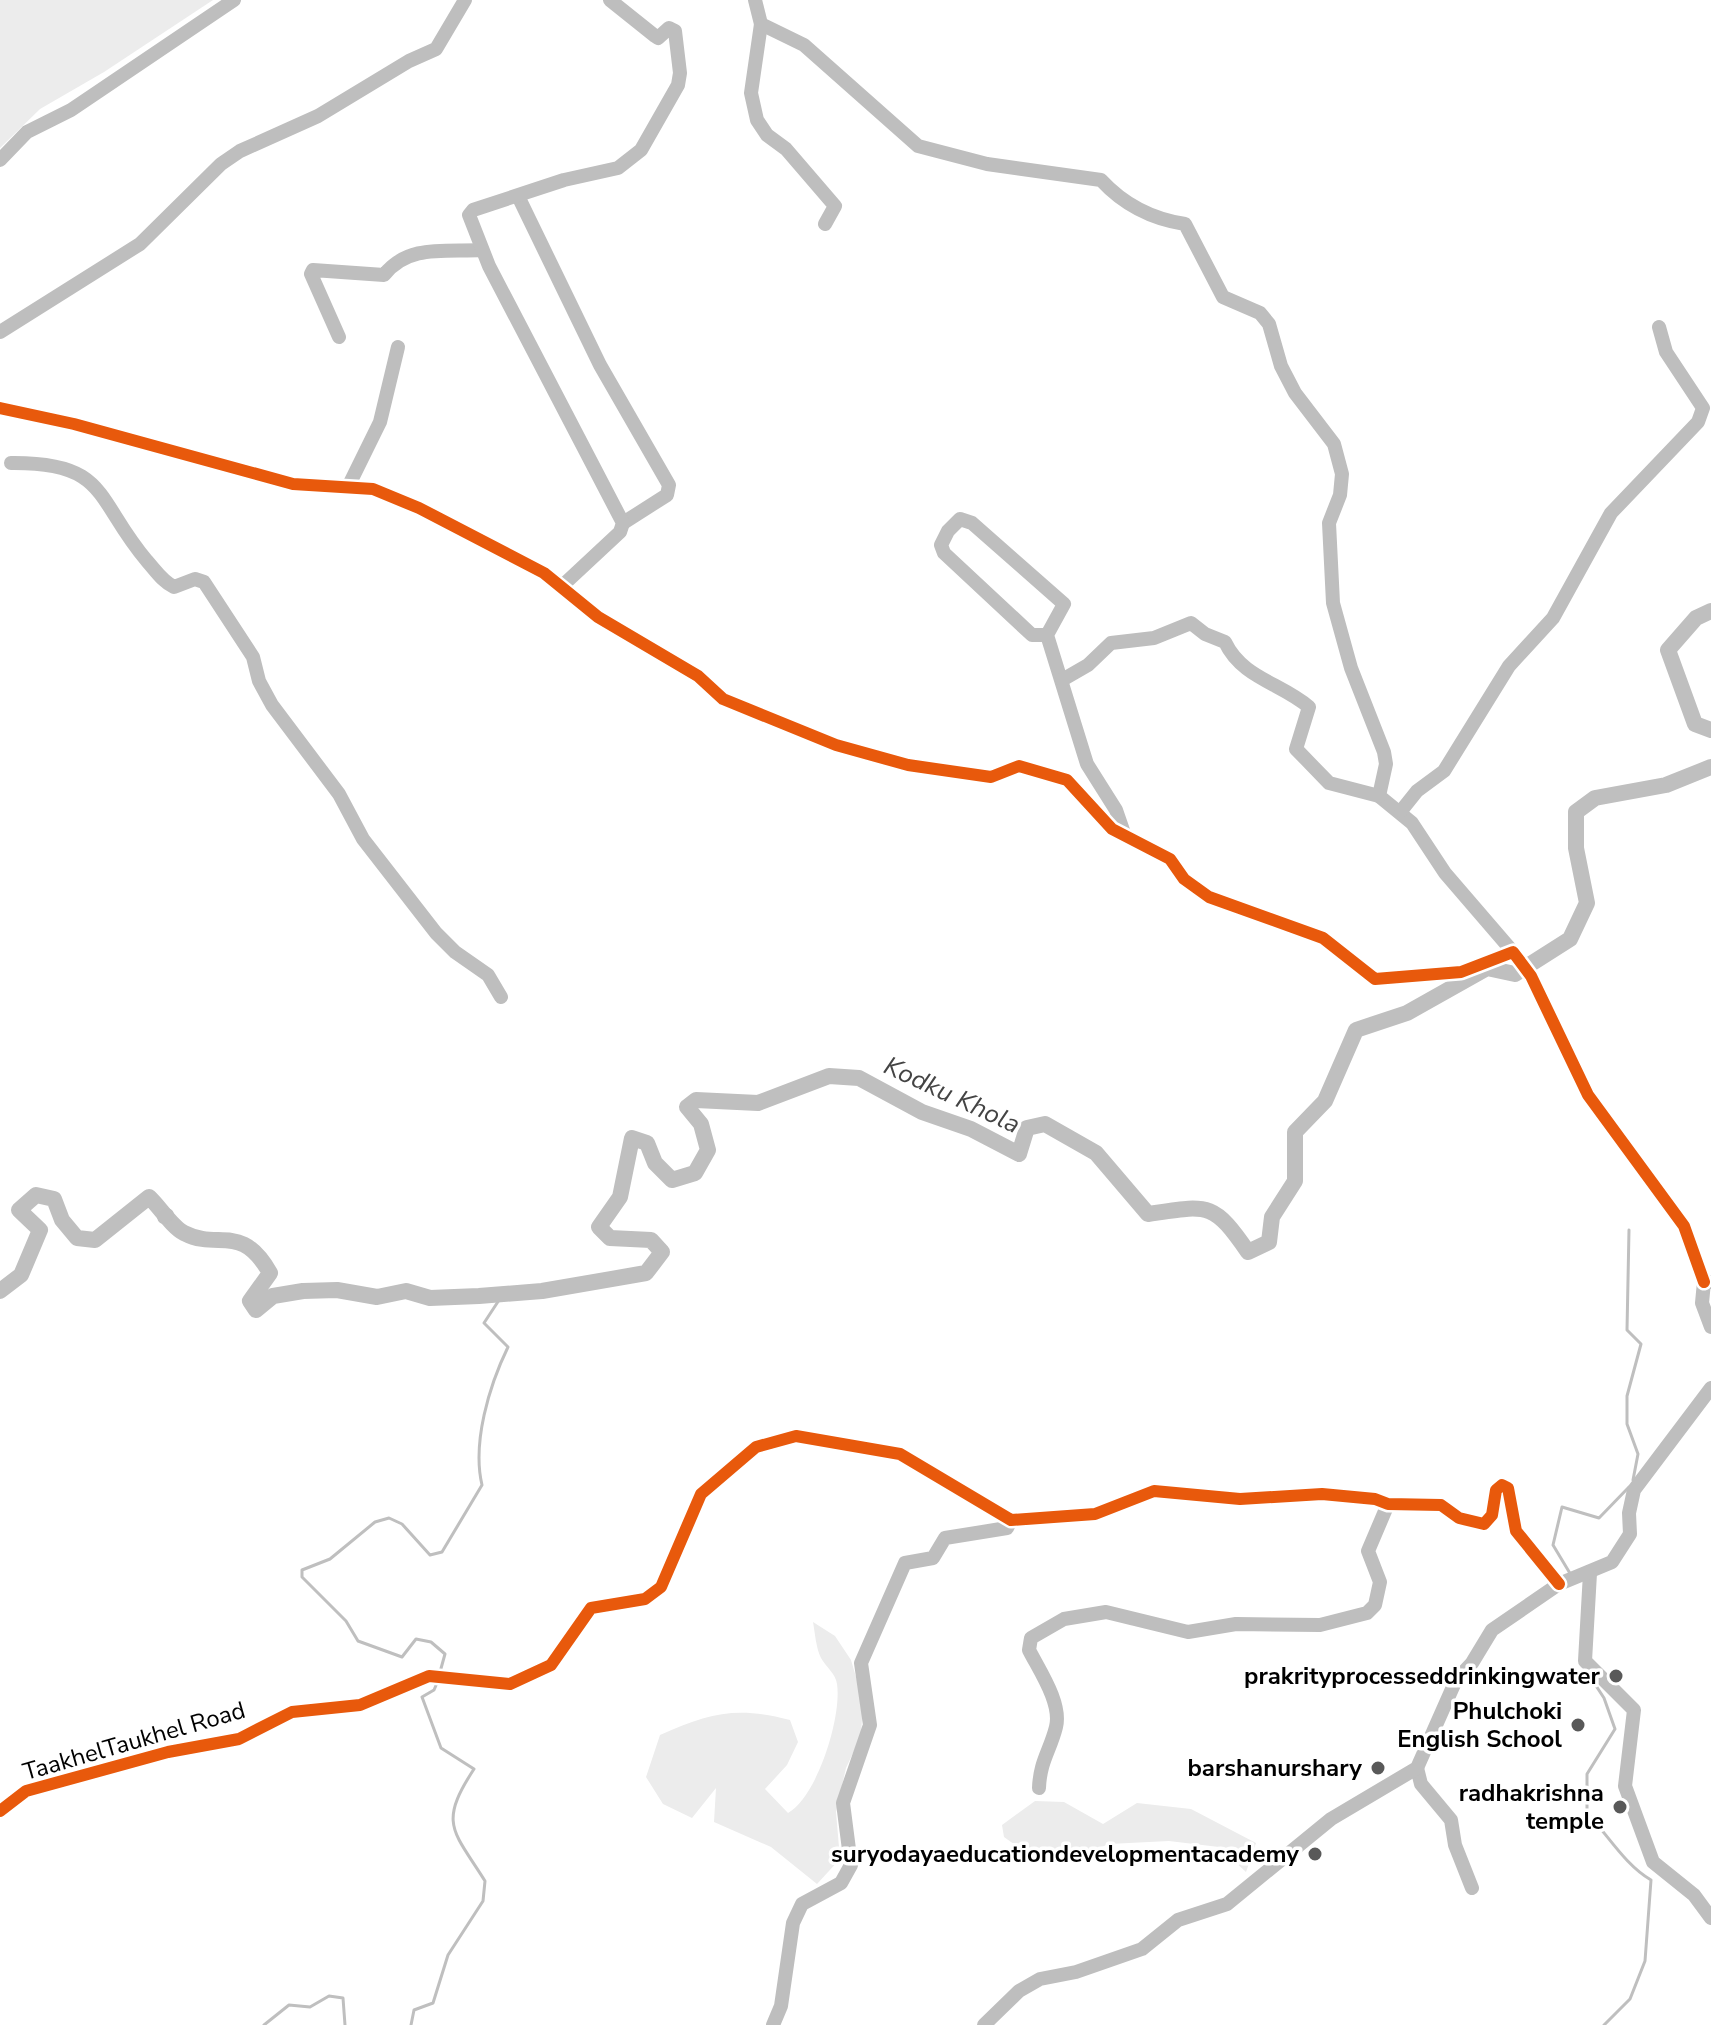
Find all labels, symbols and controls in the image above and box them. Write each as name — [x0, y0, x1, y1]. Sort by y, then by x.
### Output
water label: Kodku Khola — [878, 1048, 1026, 1142]
place label: prakrityprocesseddrinkingwater — [1244, 1660, 1601, 1692]
marker: prakrityprocesseddrinkingwater — [1607, 1667, 1625, 1685]
street label: TaakhelTaukhel Road — [19, 1694, 249, 1788]
place label: Phulchoki English School — [1397, 1695, 1562, 1755]
marker: Phulchoki English School — [1569, 1716, 1587, 1734]
place label: barshanurshary — [1187, 1752, 1362, 1784]
marker: barshanurshary — [1369, 1759, 1387, 1777]
place label: radhakrishna temple — [1459, 1777, 1604, 1837]
marker: radhakrishna temple — [1611, 1798, 1629, 1816]
place label: suryodayaeducationdevelopmentacademy — [831, 1838, 1299, 1870]
marker: suryodayaeducationdevelopmentacademy — [1306, 1845, 1324, 1863]

